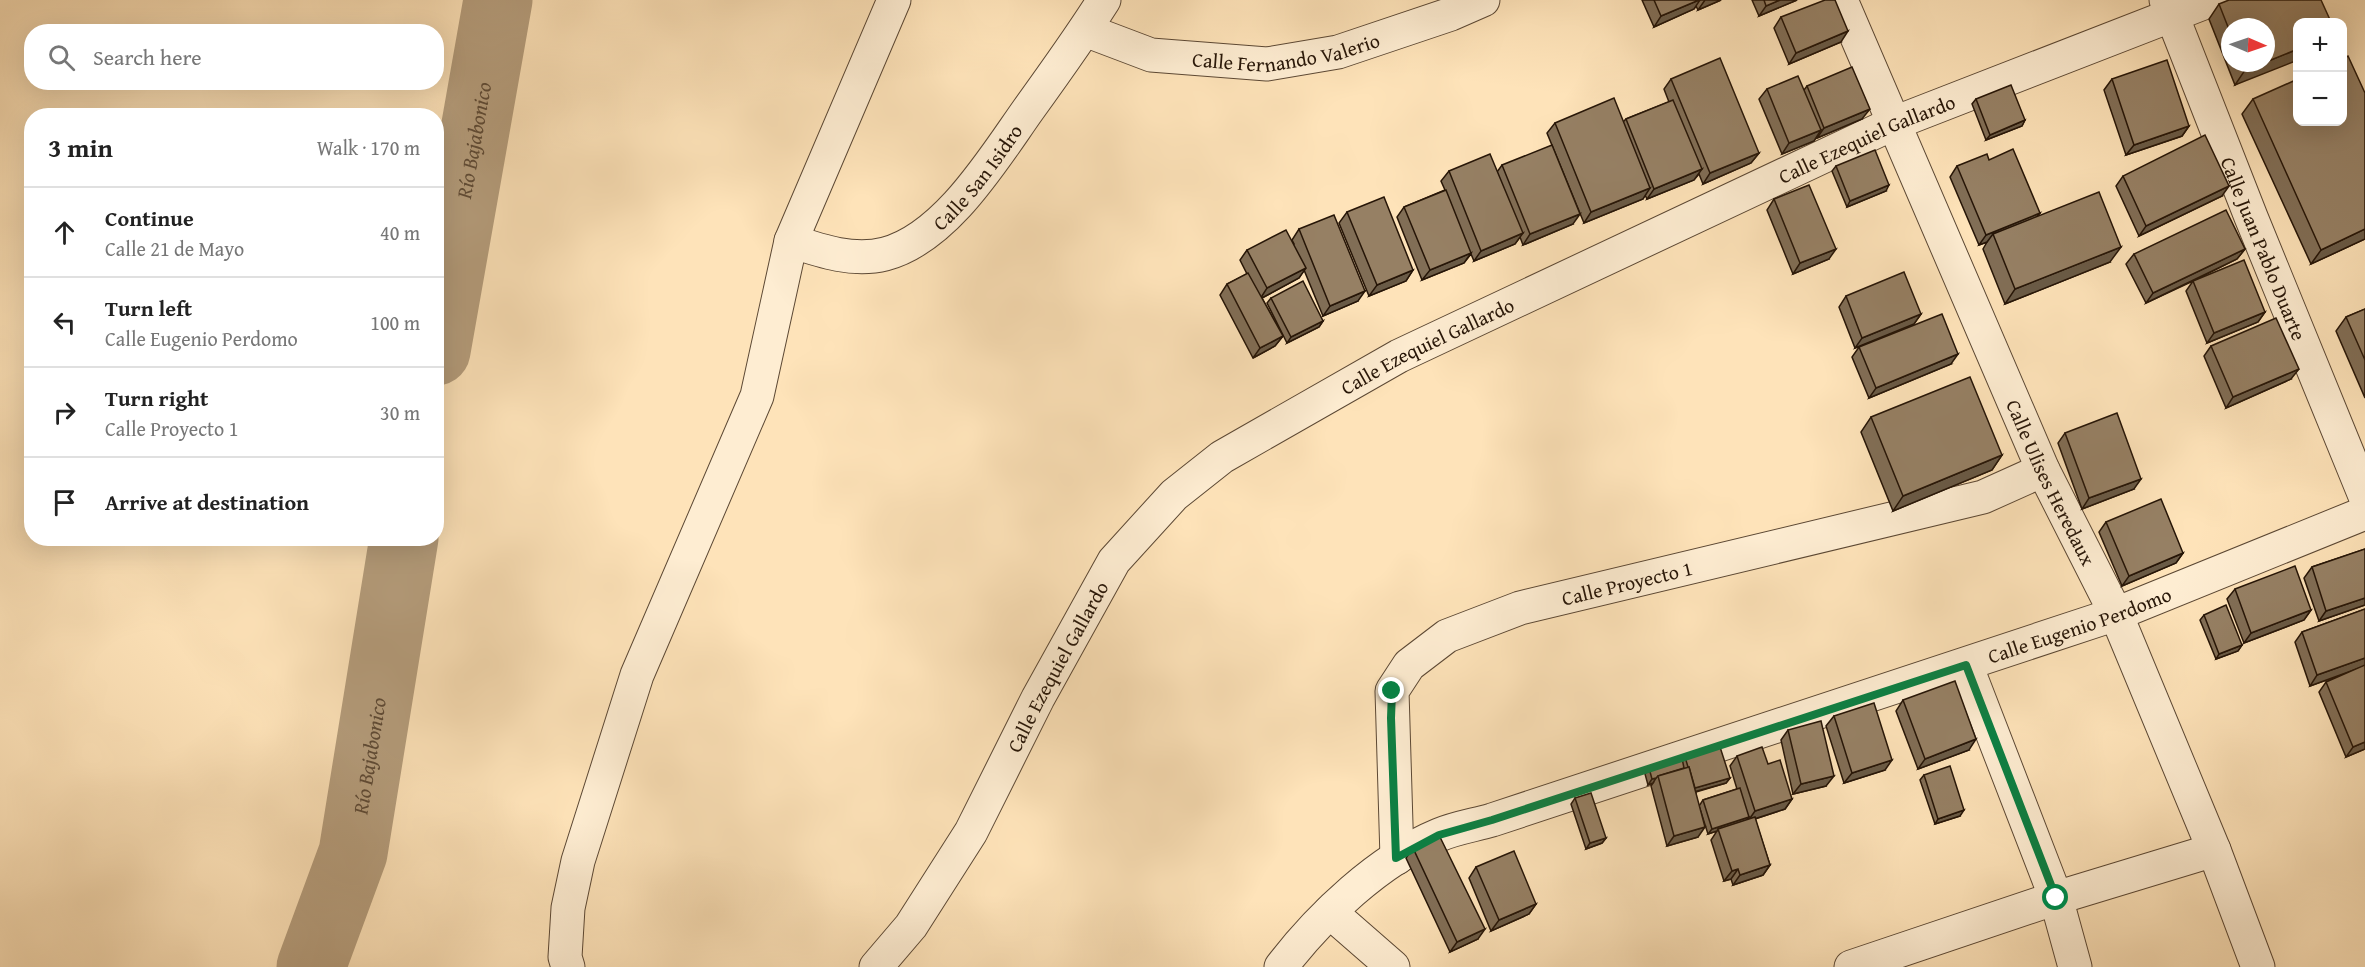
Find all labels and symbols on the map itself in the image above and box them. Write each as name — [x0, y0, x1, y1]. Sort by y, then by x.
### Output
north arrow — [2221, 18, 2275, 72]
street label: Calle Fernando Valerio — [1191, 25, 1383, 79]
water label: Río Bajabonico — [448, 80, 499, 202]
street label: Calle Ezequiel Gallardo — [1773, 86, 1959, 190]
street label: Calle San Isidro — [926, 118, 1029, 237]
street label: Calle Juan Pablo Duarte — [2214, 152, 2314, 344]
street label: Calle Ezequiel Gallardo — [1335, 290, 1519, 401]
street label: Calle Ulises Heredaux — [2000, 395, 2104, 571]
street label: Calle Proyecto 1 — [1559, 553, 1695, 612]
street label: Calle Ezequiel Gallardo — [999, 575, 1115, 757]
street label: Calle Eugenio Perdomo — [1984, 579, 2175, 670]
route end — [1378, 677, 1404, 703]
water label: Río Bajabonico — [344, 695, 393, 817]
route start — [2042, 884, 2068, 910]

